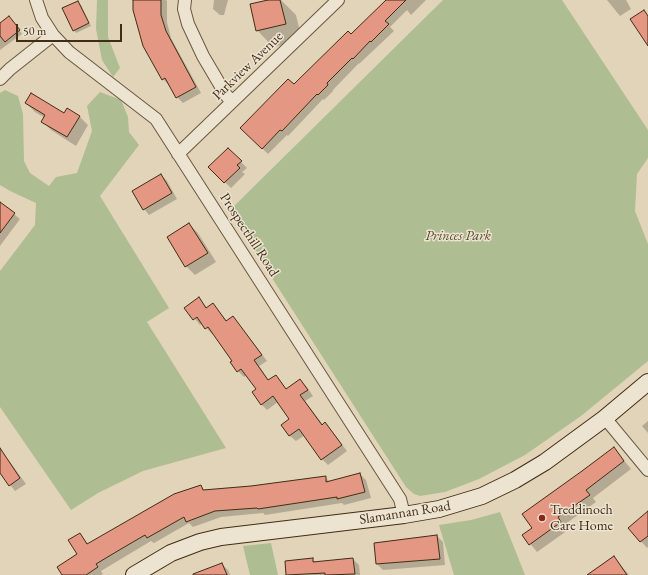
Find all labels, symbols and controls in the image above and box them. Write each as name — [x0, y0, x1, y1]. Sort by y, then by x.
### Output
scale bar — [18, 16, 124, 42]
text: 50 m — [23, 23, 46, 39]
street label: Parkview Avenue — [209, 28, 287, 104]
street label: Prospecthill Road — [216, 190, 282, 280]
park label: Princes Park — [425, 228, 491, 244]
street label: Slamannan Road — [358, 498, 452, 528]
place label: Treddinoch Care Home — [550, 502, 613, 534]
marker: Treddinoch Care Home — [537, 513, 547, 523]

